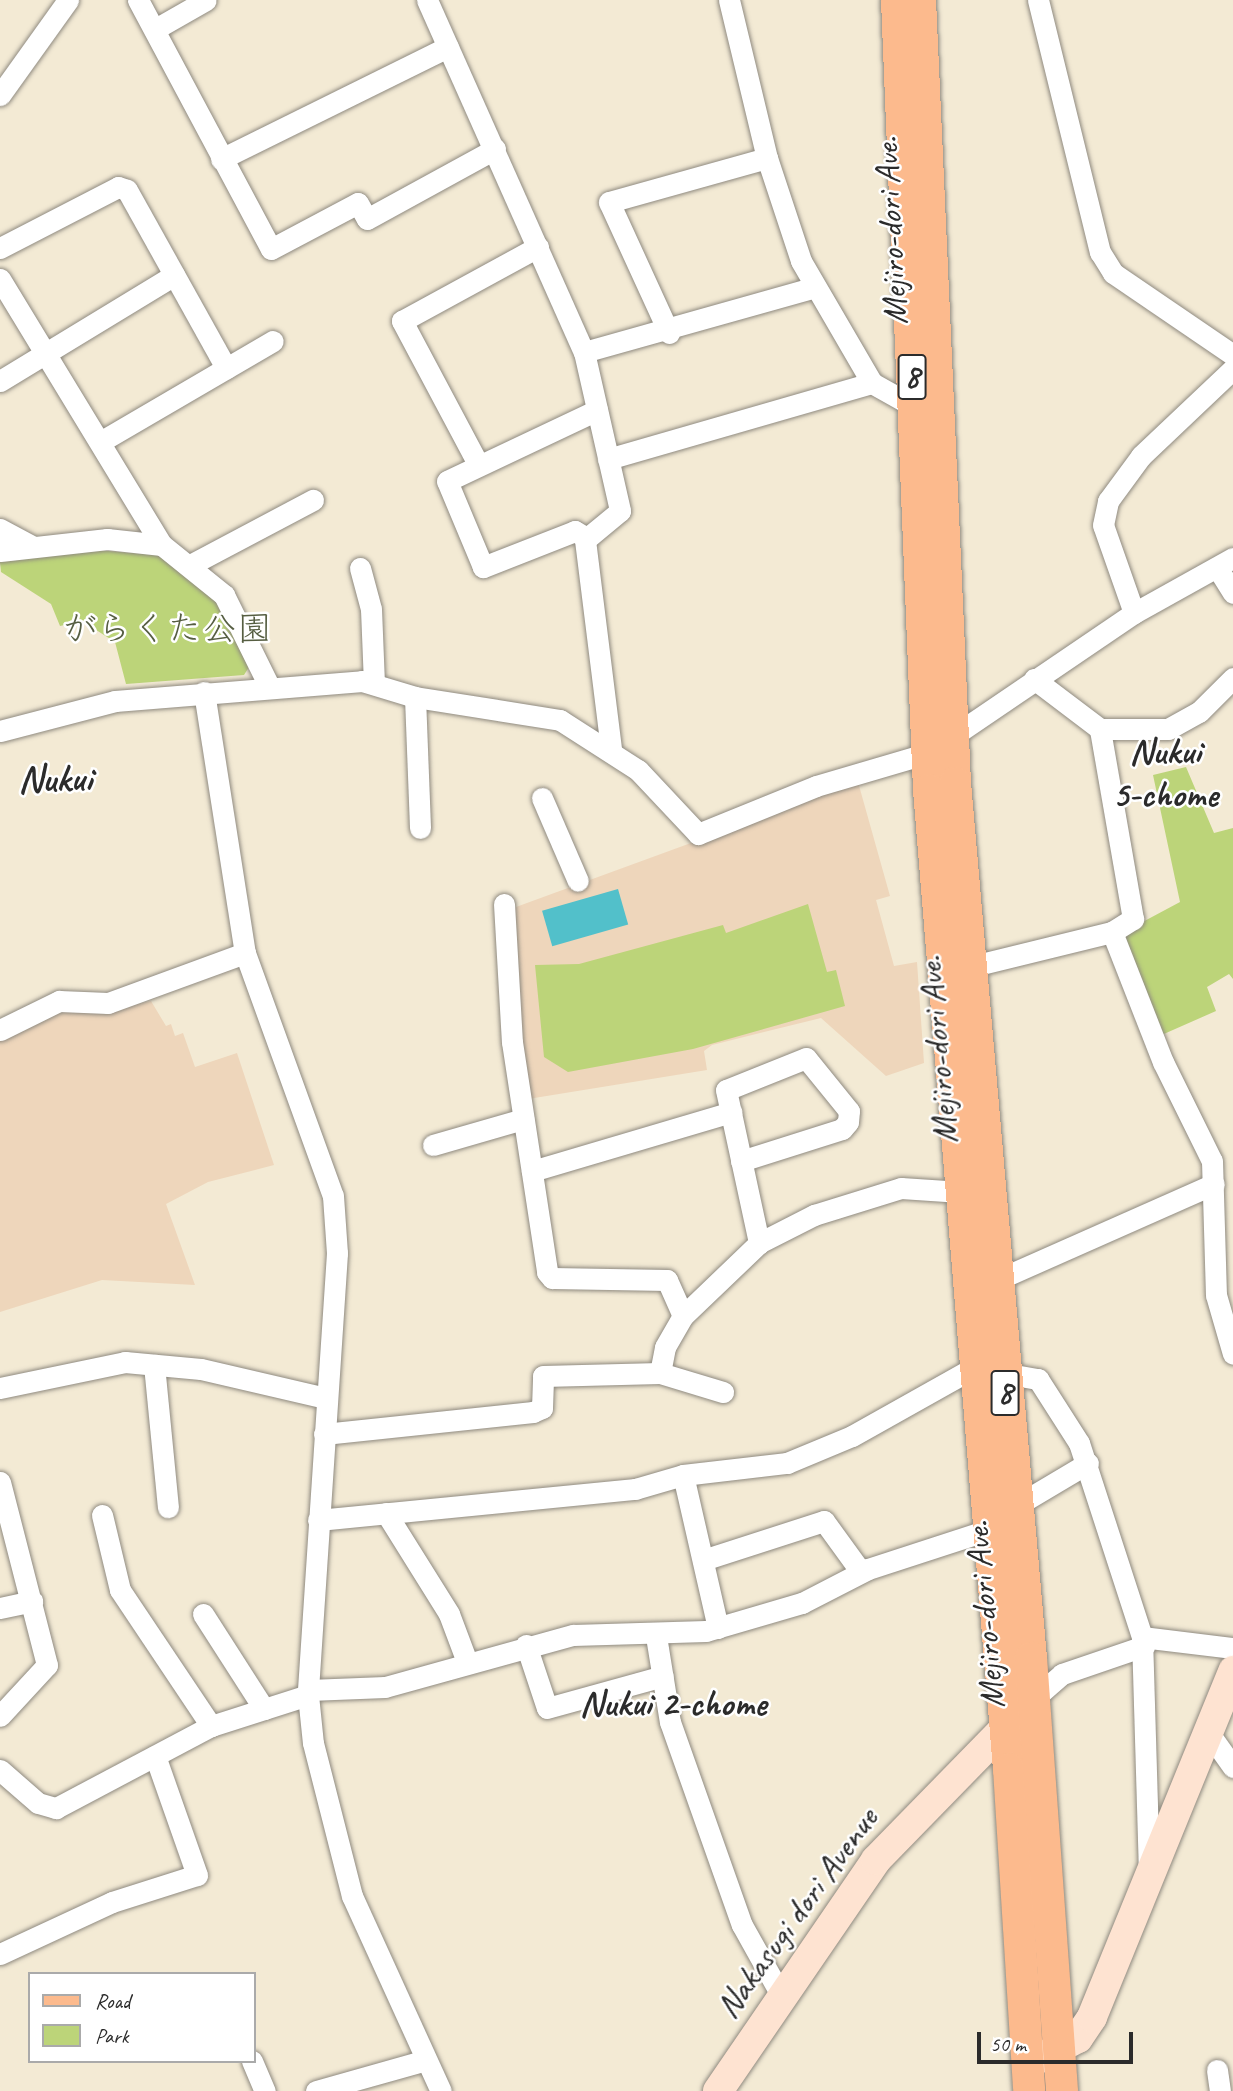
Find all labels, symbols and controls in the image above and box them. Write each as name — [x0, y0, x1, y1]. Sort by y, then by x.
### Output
street label: Mejiro-dori Ave. — [865, 136, 917, 326]
road number: 8 — [896, 348, 928, 406]
park label: がらくた公園 — [62, 608, 272, 650]
district label: Nukui 5-chome — [1112, 730, 1218, 817]
district label: Nukui — [18, 756, 92, 802]
street label: Mejiro-dori Ave. — [909, 955, 967, 1145]
road number: 8 — [989, 1364, 1021, 1422]
street label: Mejiro-dori Ave. — [956, 1520, 1014, 1710]
district label: Nukui 2-chome — [580, 1681, 766, 1725]
street label: Nakasugi dori Avenue — [707, 1800, 887, 2026]
legend — [28, 1972, 256, 2063]
text: Road — [95, 1988, 130, 2014]
scale bar — [981, 2018, 1137, 2062]
text: Park — [95, 2023, 128, 2049]
text: 50 m — [990, 2031, 1026, 2057]

